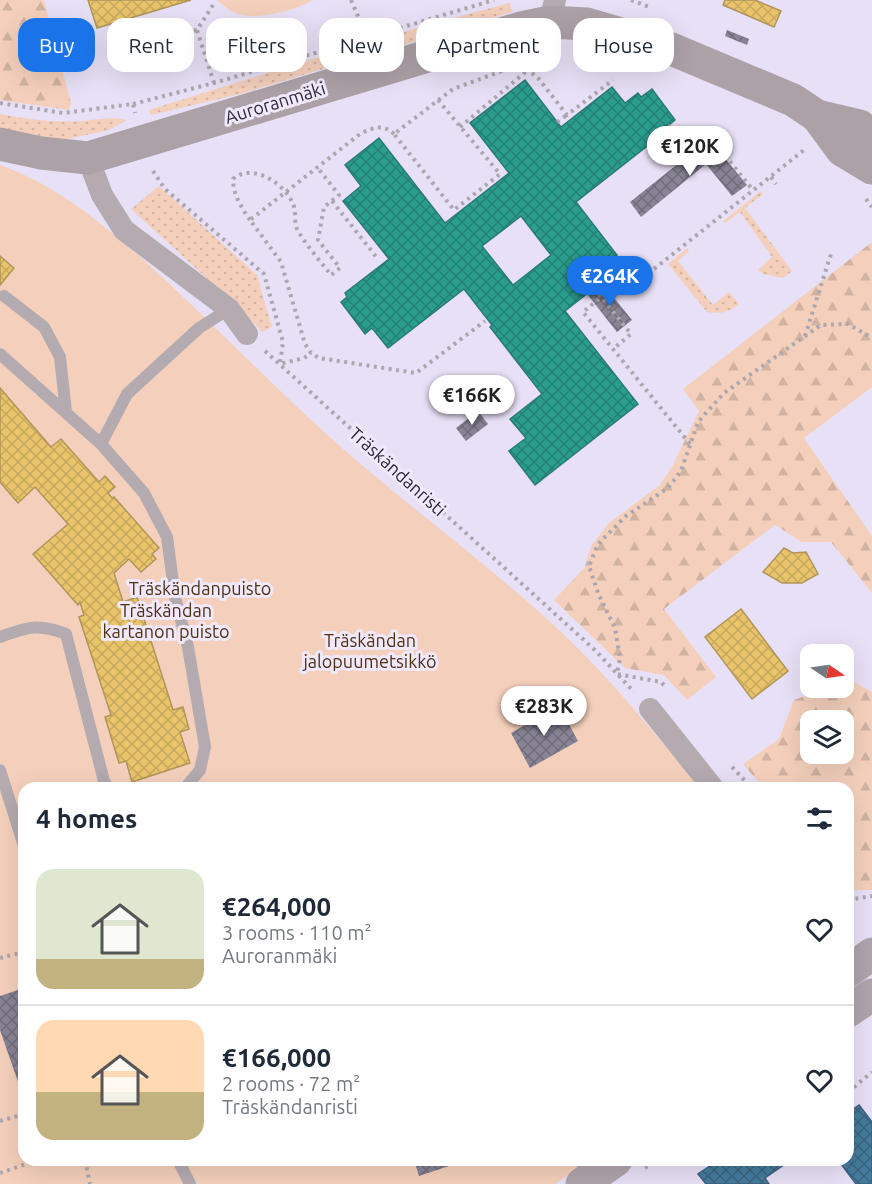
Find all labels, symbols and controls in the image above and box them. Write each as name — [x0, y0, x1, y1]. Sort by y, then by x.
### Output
chip: Buy — [18, 18, 95, 72]
chip: Rent — [107, 18, 194, 72]
chip: Filters — [206, 18, 307, 72]
chip: New — [319, 18, 404, 72]
chip: Apartment — [416, 18, 561, 72]
chip: House — [573, 18, 674, 72]
street label: Auroranmäki — [222, 77, 328, 127]
pin: €120K — [648, 126, 732, 177]
text: €120K — [661, 134, 719, 157]
pin: €264K — [568, 256, 652, 307]
text: €264K — [581, 264, 639, 287]
pin: €166K — [430, 375, 514, 426]
text: €166K — [443, 383, 501, 406]
street label: Träskändanristi — [346, 423, 450, 519]
park label: Träskändanpuisto — [129, 578, 271, 598]
park label: Träskändan kartanon puisto — [102, 600, 230, 641]
park label: Träskändan jalopuumetsikkö — [301, 630, 437, 671]
north arrow — [800, 644, 854, 698]
map controls — [800, 644, 854, 764]
pin: €283K — [502, 686, 586, 737]
text: €283K — [515, 694, 573, 717]
button: layers — [800, 710, 854, 764]
icon: filters — [803, 802, 836, 835]
text: 4 homes — [36, 804, 137, 833]
text: €264,000 — [222, 892, 331, 921]
icon: home — [84, 893, 156, 965]
icon: heart — [803, 913, 836, 946]
text: 3 rooms · 110 m² — [222, 921, 372, 944]
text: Auroranmäki — [222, 944, 337, 967]
text: €166,000 — [222, 1043, 331, 1072]
icon: home — [84, 1044, 156, 1116]
icon: heart — [803, 1064, 836, 1097]
text: 2 rooms · 72 m² — [222, 1072, 360, 1095]
text: Träskändanristi — [222, 1095, 358, 1118]

